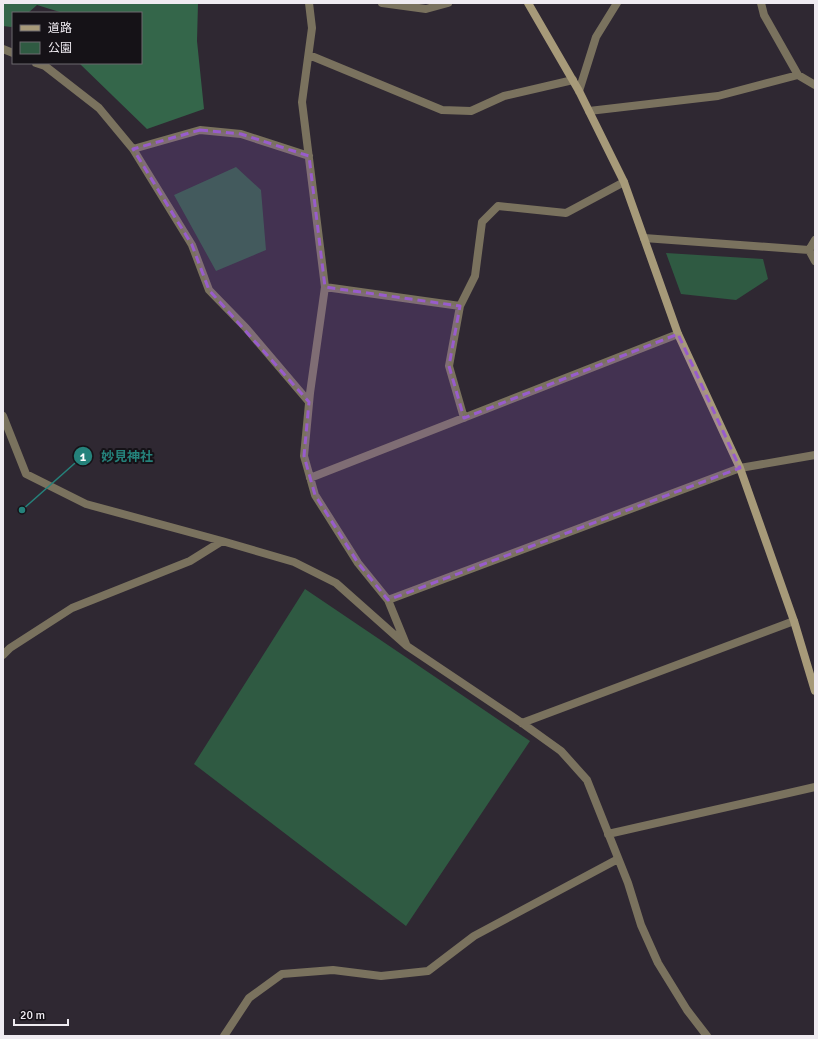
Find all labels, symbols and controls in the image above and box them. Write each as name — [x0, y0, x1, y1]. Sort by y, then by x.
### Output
legend — [12, 12, 142, 64]
text: 道路 — [48, 21, 72, 36]
text: 公園 — [48, 41, 72, 56]
callout: 妙見神社 — [73, 444, 161, 469]
text: 妙見神社 — [101, 449, 153, 465]
text: 1 — [80, 450, 87, 465]
scale bar — [14, 1001, 68, 1027]
text: 20 m — [20, 1008, 45, 1023]

